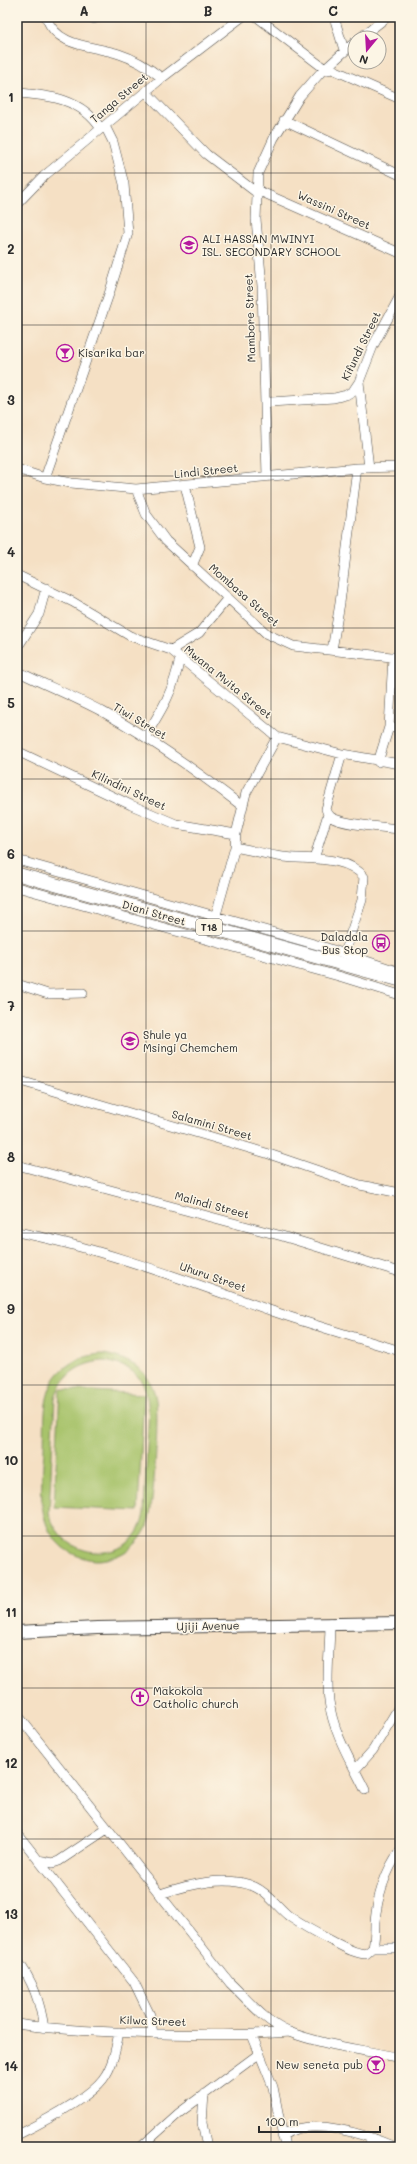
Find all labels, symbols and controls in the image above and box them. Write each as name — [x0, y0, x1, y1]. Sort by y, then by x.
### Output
text: A — [79, 2, 89, 19]
text: B — [204, 2, 213, 19]
text: C — [328, 2, 338, 19]
north arrow — [347, 30, 387, 70]
text: N — [357, 52, 370, 68]
street label: Tanga Street — [87, 69, 151, 126]
text: 1 — [8, 88, 14, 105]
street label: Wassini Street — [295, 187, 373, 232]
place label: ALI HASSAN MWINYI ISL. SECONDARY SCHOOL — [202, 231, 341, 259]
school or university icon: ALI HASSAN MWINYI ISL. SECONDARY SCHOOL — [179, 235, 199, 255]
text: 2 — [7, 240, 15, 257]
street label: Mambore Street — [240, 273, 259, 363]
street label: Kifundi Street — [337, 309, 384, 383]
bar icon: Kisarika bar — [55, 343, 75, 363]
place label: Kisarika bar — [78, 345, 145, 360]
text: 3 — [7, 391, 15, 408]
street label: Lindi Street — [173, 460, 239, 481]
text: 4 — [7, 543, 15, 560]
street label: Mombasa Street — [206, 560, 283, 629]
street label: Mwana Mvita Street — [181, 642, 275, 722]
text: 5 — [7, 694, 15, 711]
street label: Tiwi Street — [111, 699, 170, 743]
street label: Kilindini Street — [90, 766, 169, 813]
text: 6 — [7, 845, 15, 862]
street label: Diani Street — [120, 896, 188, 929]
road number: T18 — [196, 919, 222, 935]
place label: Daladala Bus Stop — [321, 929, 368, 957]
bus stop icon: Daladala Bus Stop — [371, 933, 391, 953]
text: 7 — [7, 997, 15, 1014]
place label: Shule ya Msingi Chemchem — [143, 1027, 238, 1055]
school or university icon: Shule ya Msingi Chemchem — [120, 1031, 140, 1051]
street label: Salamini Street — [170, 1106, 254, 1143]
text: 8 — [7, 1148, 15, 1165]
street label: Malindi Street — [173, 1187, 251, 1222]
street label: Uhuru Street — [178, 1258, 249, 1295]
text: 9 — [7, 1300, 15, 1317]
text: 10 — [4, 1451, 18, 1468]
text: 11 — [5, 1603, 17, 1620]
street label: Ujiji Avenue — [176, 1617, 240, 1634]
place label: Makokola Catholic church — [153, 1683, 238, 1711]
church icon: Makokola Catholic church — [130, 1687, 150, 1707]
text: 12 — [4, 1754, 18, 1771]
text: 13 — [4, 1905, 18, 1922]
street label: Kilwa Street — [119, 2012, 187, 2029]
bar icon: New seneta pub — [366, 2055, 386, 2075]
text: 14 — [4, 2057, 18, 2074]
place label: New seneta pub — [276, 2057, 363, 2072]
scale bar — [259, 2108, 380, 2134]
text: 100 m — [265, 2113, 299, 2129]

